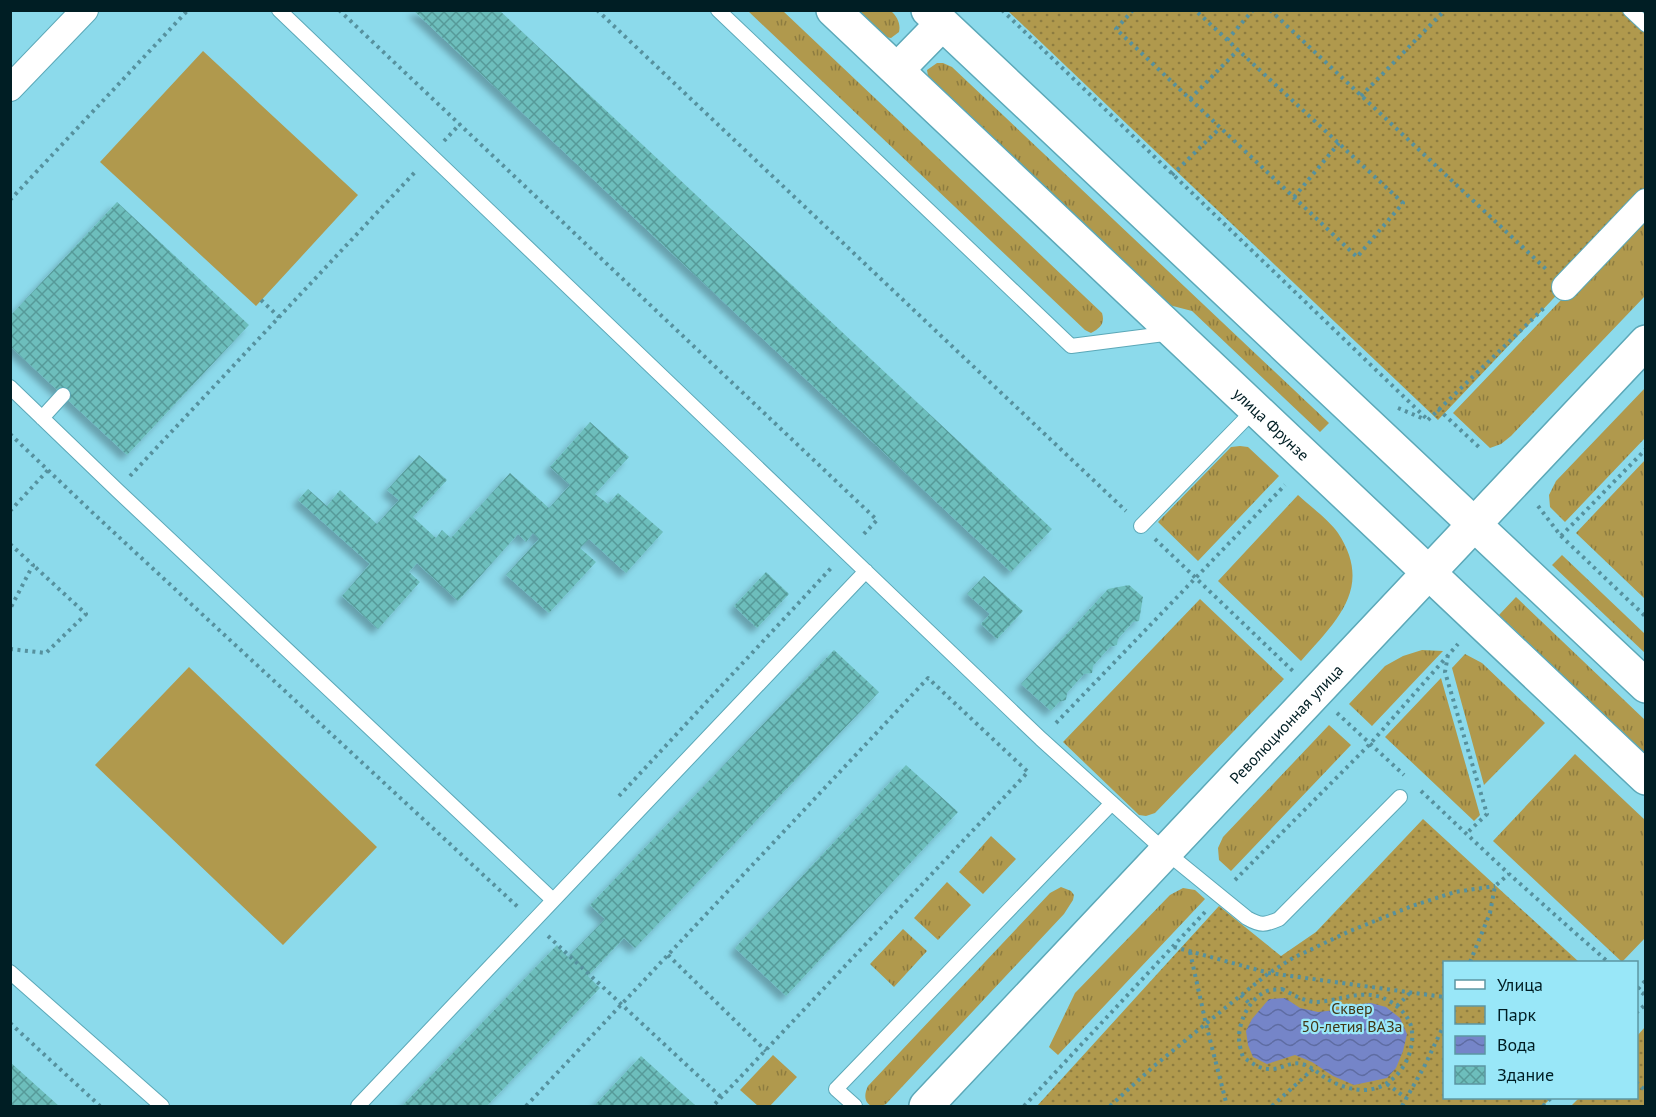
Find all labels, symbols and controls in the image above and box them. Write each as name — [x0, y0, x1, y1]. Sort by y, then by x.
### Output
street label: улица Фрунзе — [1229, 383, 1314, 465]
street label: Революционная улица — [1225, 660, 1347, 788]
legend — [1443, 961, 1638, 1099]
text: Улица — [1497, 973, 1543, 996]
park label: Сквер 50-летия ВАЗа — [1301, 998, 1403, 1036]
text: Парк — [1497, 1003, 1537, 1026]
text: Вода — [1497, 1033, 1536, 1056]
text: Здание — [1497, 1063, 1554, 1086]

